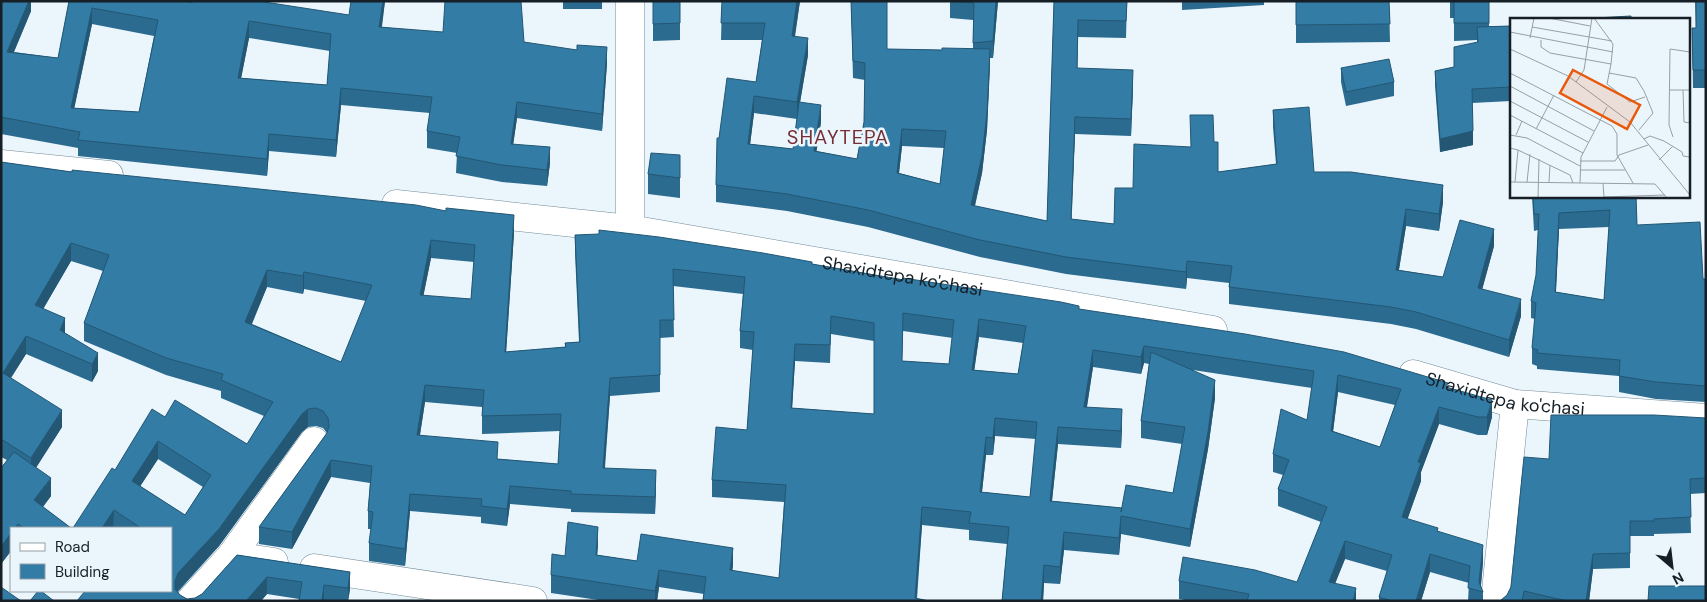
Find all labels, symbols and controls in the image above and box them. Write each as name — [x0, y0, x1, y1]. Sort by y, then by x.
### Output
inset map — [1510, 18, 1690, 198]
district label: SHAYTEPA — [787, 124, 889, 150]
street label: Shaxidtepa ko'chasi — [821, 251, 985, 302]
street label: Shaxidtepa ko'chasi — [1423, 366, 1586, 421]
legend — [10, 527, 172, 592]
text: Road — [55, 537, 90, 557]
north arrow — [1647, 542, 1697, 592]
text: Building — [55, 562, 110, 582]
text: N — [1669, 568, 1687, 589]

